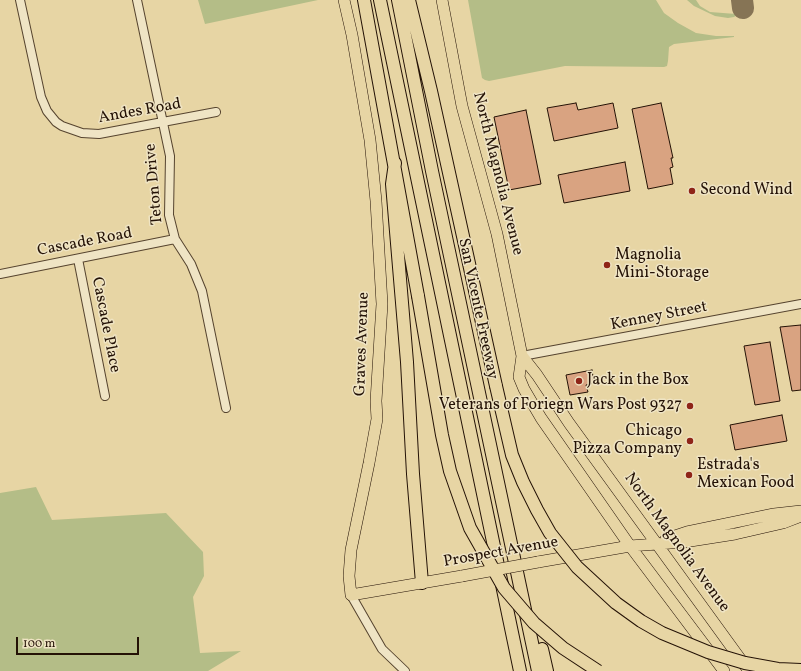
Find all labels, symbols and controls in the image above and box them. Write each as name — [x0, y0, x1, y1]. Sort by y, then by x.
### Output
street label: North Magnolia Avenue — [467, 90, 527, 258]
street label: Andes Road — [97, 95, 183, 129]
street label: Teton Drive — [142, 143, 168, 225]
place label: Second Wind — [700, 181, 793, 201]
marker: Second Wind — [687, 186, 697, 196]
street label: Cascade Road — [36, 224, 134, 262]
street label: San Vicente Freeway — [453, 237, 501, 381]
place label: Magnolia Mini-Storage — [615, 246, 709, 284]
marker: Magnolia Mini-Storage — [602, 260, 612, 270]
street label: Cascade Place — [86, 276, 124, 374]
street label: Graves Avenue — [352, 292, 374, 396]
street label: Kenney Street — [609, 298, 709, 336]
place label: Jack in the Box — [587, 371, 689, 391]
marker: Jack in the Box — [574, 376, 584, 386]
place label: Veterans of Foriegn Wars Post 9327 — [439, 396, 682, 416]
marker: Veterans of Foriegn Wars Post 9327 — [685, 401, 695, 411]
place label: Chicago Pizza Company — [573, 422, 682, 460]
marker: Chicago Pizza Company — [685, 436, 695, 446]
place label: Estrada's Mexican Food — [697, 456, 794, 494]
street label: North Magnolia Avenue — [619, 470, 733, 616]
marker: Estrada's Mexican Food — [684, 470, 694, 480]
street label: Prospect Avenue — [442, 533, 560, 573]
scale bar — [18, 629, 141, 655]
text: 100 m — [23, 636, 55, 652]

